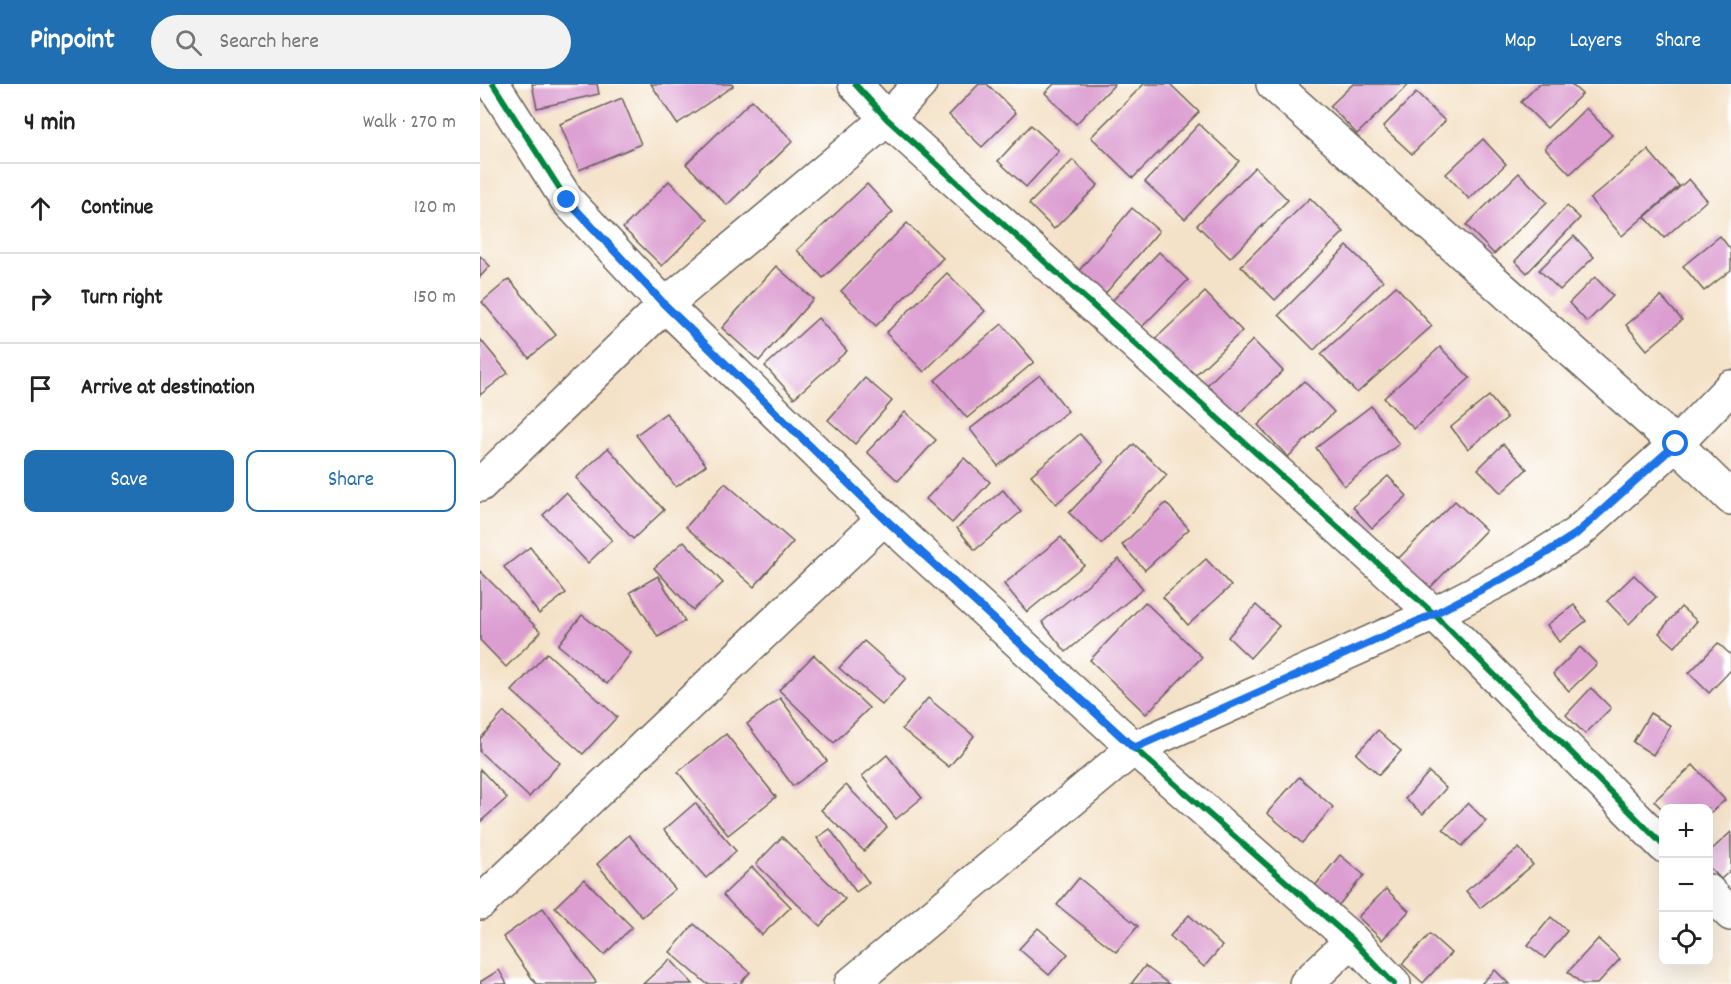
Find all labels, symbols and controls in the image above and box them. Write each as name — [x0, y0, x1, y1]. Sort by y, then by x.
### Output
search box — [151, 15, 571, 69]
text: Pinpoint — [30, 22, 115, 62]
icon: search — [172, 26, 205, 59]
text: Search here — [220, 27, 319, 58]
text: Map — [1505, 27, 1536, 57]
text: Layers — [1569, 27, 1622, 57]
text: Share — [1655, 27, 1701, 57]
text: 4 min — [24, 105, 75, 142]
text: Walk · 270 m — [363, 109, 456, 137]
route end — [553, 186, 579, 212]
icon: ahead — [24, 192, 57, 225]
text: Continue — [81, 193, 153, 224]
text: 120 m — [414, 194, 456, 222]
icon: right — [24, 282, 57, 315]
text: Turn right — [81, 283, 163, 314]
text: 150 m — [413, 284, 456, 312]
icon: arrive — [24, 372, 57, 405]
text: Arrive at destination — [81, 373, 255, 404]
route start — [1662, 430, 1688, 456]
button: Save — [24, 450, 234, 512]
button: Share — [246, 450, 456, 512]
map controls — [1659, 804, 1713, 966]
button: + — [1659, 804, 1713, 858]
button: − — [1659, 858, 1713, 912]
button: locate — [1659, 912, 1713, 966]

